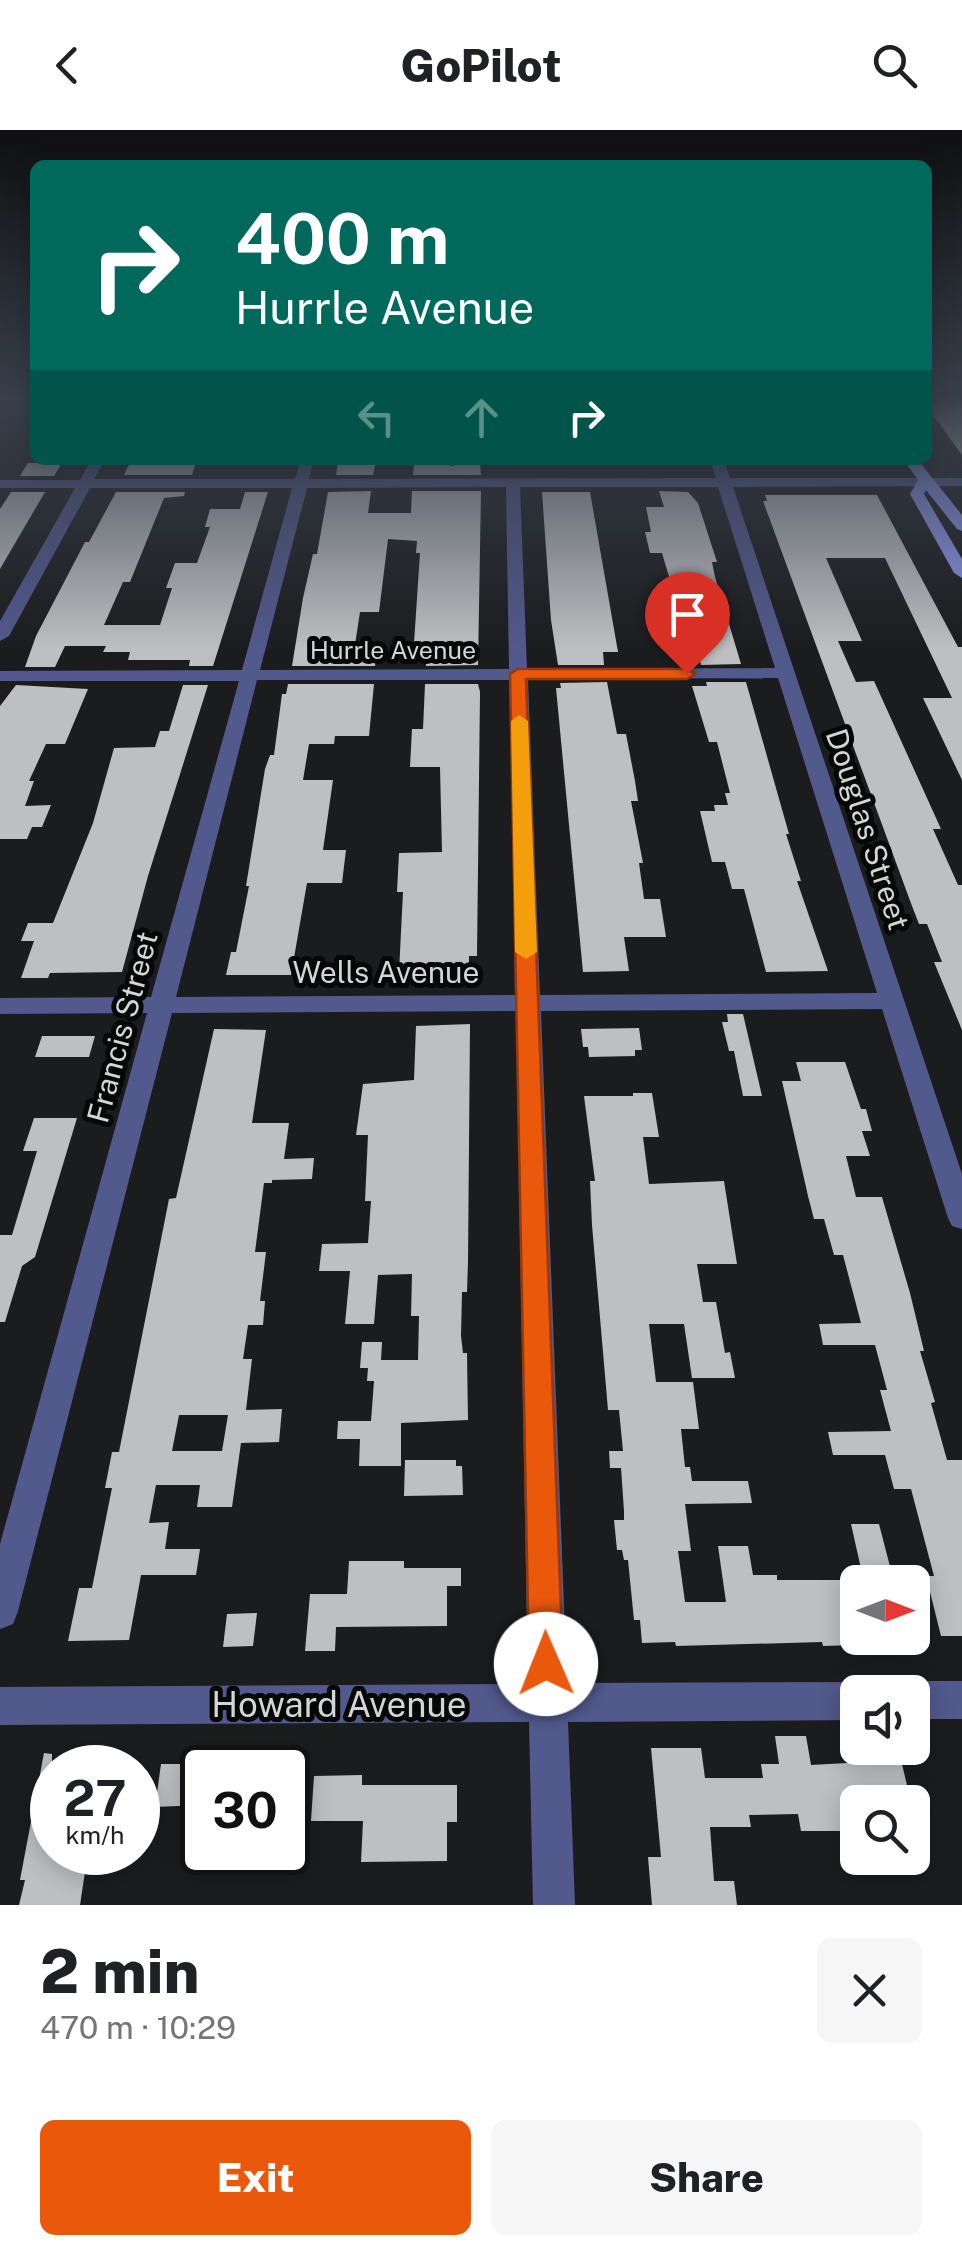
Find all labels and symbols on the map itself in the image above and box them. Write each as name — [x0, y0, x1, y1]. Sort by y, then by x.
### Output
pin — [645, 572, 730, 675]
street label: Hurrle Avenue — [310, 635, 476, 665]
street label: Douglas Street — [819, 724, 917, 934]
street label: Francis Street — [79, 927, 165, 1127]
street label: Wells Avenue — [293, 954, 479, 990]
north arrow — [840, 1565, 930, 1655]
position arrow — [494, 1612, 598, 1716]
street label: Howard Avenue — [211, 1684, 467, 1725]
speed limit sign: 30 — [180, 1745, 310, 1875]

